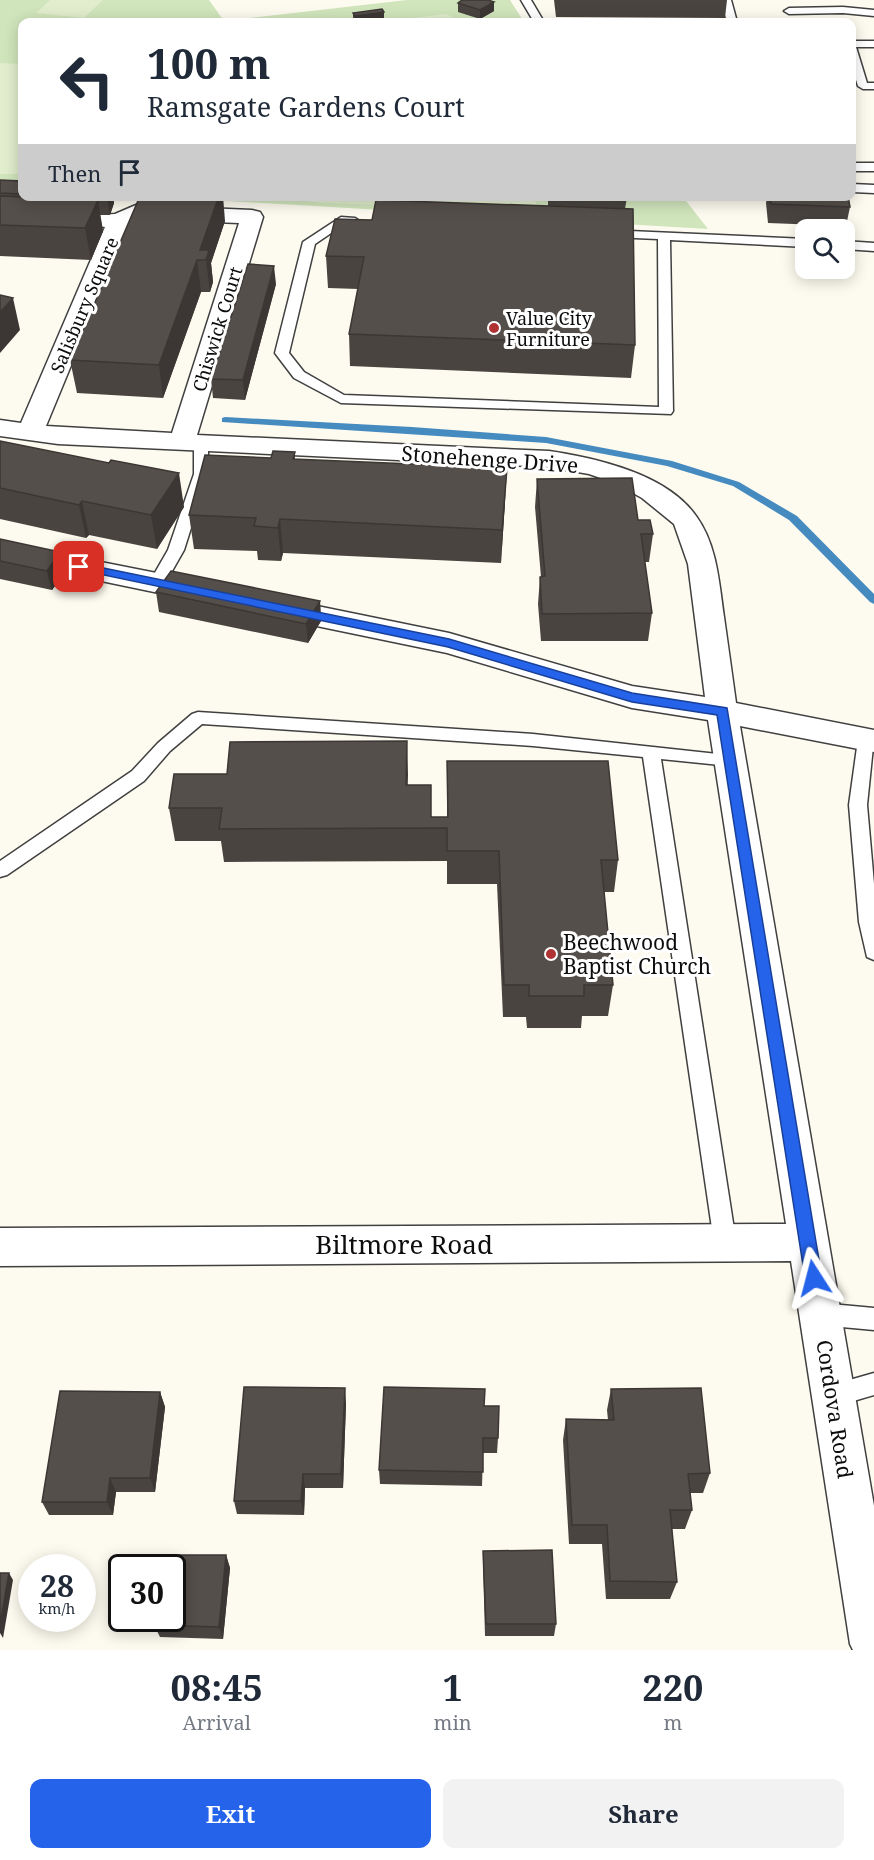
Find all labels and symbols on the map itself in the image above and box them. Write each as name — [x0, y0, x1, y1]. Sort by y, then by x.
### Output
street label: Salisbury Square — [44, 233, 124, 377]
street label: Chiswick Court — [187, 264, 247, 394]
place label: Value City Furniture — [506, 306, 593, 351]
marker: Value City Furniture — [487, 321, 501, 335]
street label: Stonehenge Drive — [401, 439, 579, 479]
pin — [53, 541, 104, 592]
place label: Beechwood Baptist Church — [563, 928, 711, 980]
marker: Beechwood Baptist Church — [544, 947, 558, 961]
street label: Biltmore Road — [315, 1226, 493, 1262]
position arrow — [782, 1246, 846, 1310]
street label: Cordova Road — [810, 1338, 860, 1480]
speed limit sign: 30 — [108, 1554, 186, 1632]

